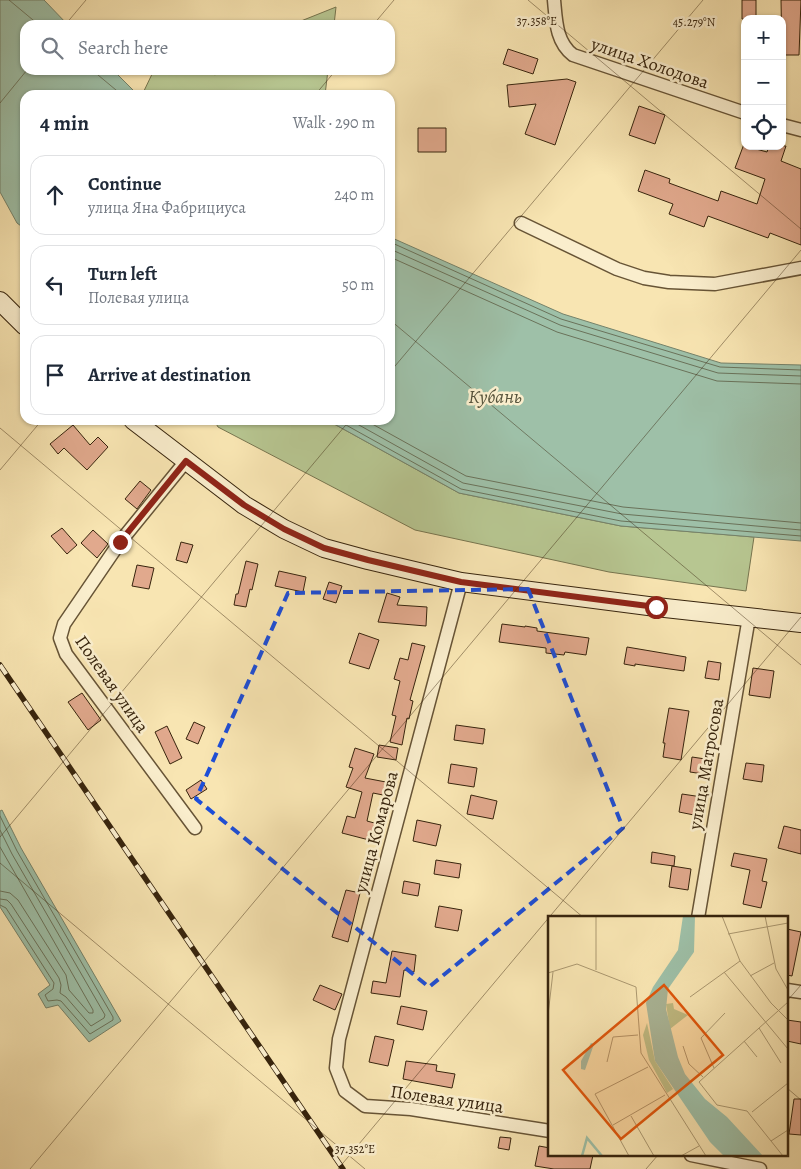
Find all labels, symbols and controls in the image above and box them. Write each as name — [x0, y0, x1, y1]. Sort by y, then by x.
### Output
text: 37.358°E — [517, 13, 557, 29]
text: 45.279°N — [673, 14, 716, 30]
map controls — [741, 15, 786, 150]
button: + — [741, 15, 786, 60]
search box — [20, 20, 395, 75]
street label: улица Холодова — [587, 31, 713, 95]
icon: search — [38, 34, 66, 62]
text: Search here — [78, 35, 168, 61]
button: − — [741, 60, 786, 105]
button: locate — [741, 105, 786, 150]
text: 4 min — [40, 109, 89, 137]
text: Walk · 290 m — [293, 112, 375, 134]
text: Continue — [88, 171, 162, 197]
icon: ahead — [41, 181, 69, 209]
text: 240 m — [334, 184, 374, 206]
text: улица Яна Фабрициуса — [88, 197, 246, 219]
text: Turn left — [88, 261, 157, 287]
icon: left — [41, 271, 69, 299]
text: 50 m — [342, 274, 374, 296]
text: Полевая улица — [88, 287, 189, 309]
icon: arrive — [41, 361, 69, 389]
text: Arrive at destination — [88, 362, 251, 388]
water label: Кубань — [468, 384, 522, 410]
route end — [109, 531, 132, 554]
route start — [645, 596, 668, 619]
street label: Полевая улица — [70, 631, 155, 738]
street label: улица Матросова — [682, 696, 729, 833]
street label: улица Комарова — [348, 768, 404, 897]
inset map — [548, 916, 788, 1156]
street label: Полевая улица — [389, 1079, 506, 1119]
text: 37.352°E — [335, 1141, 375, 1157]

